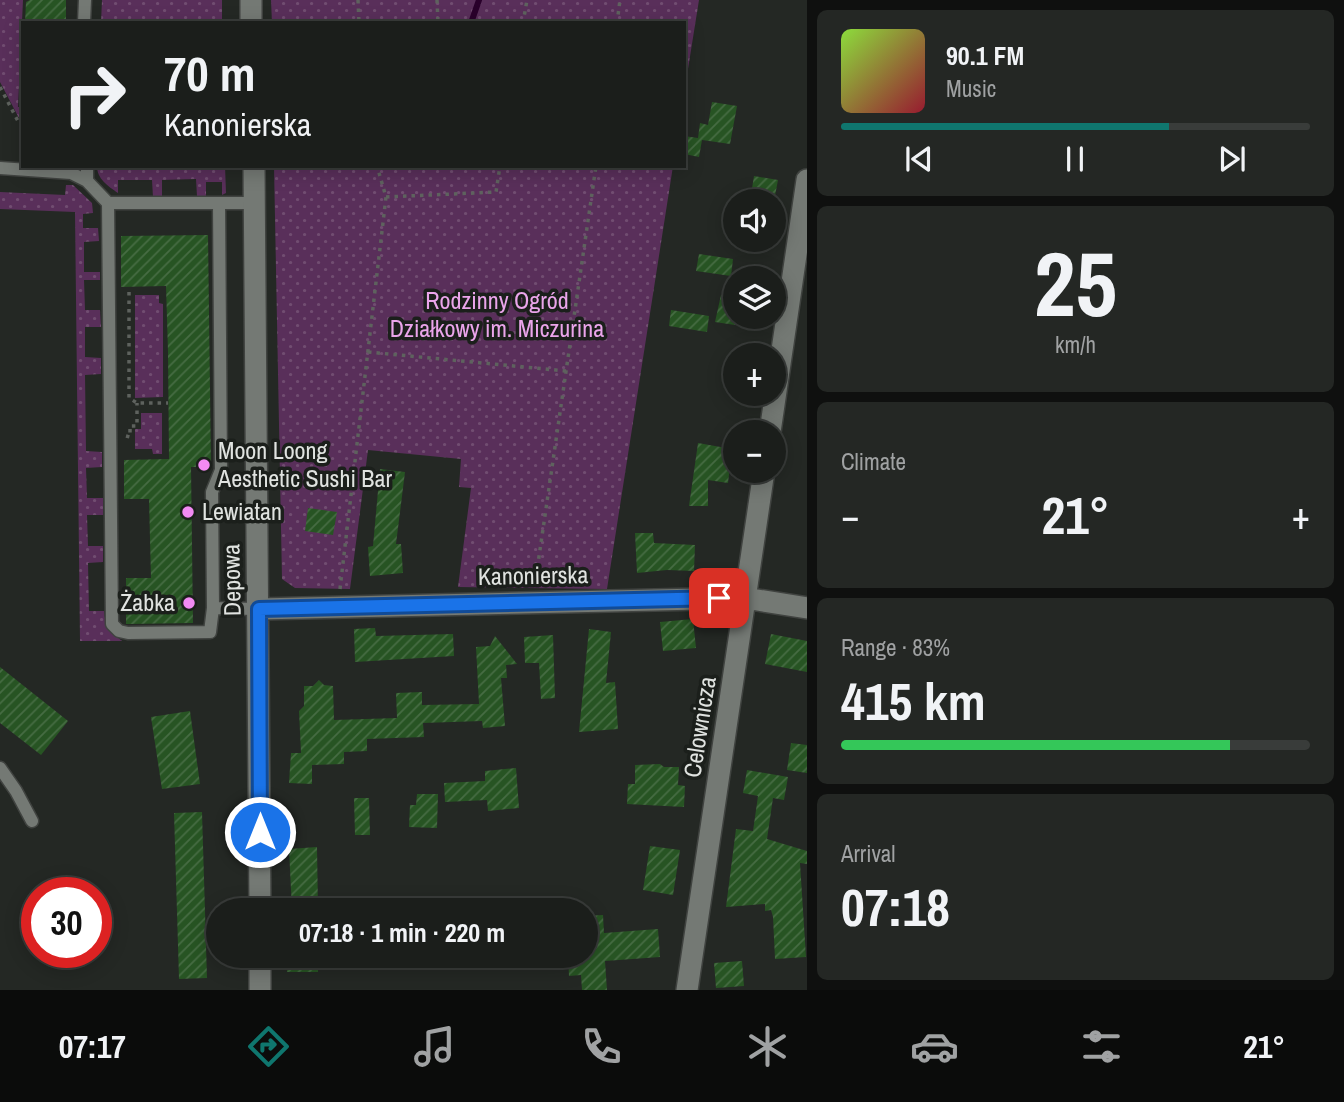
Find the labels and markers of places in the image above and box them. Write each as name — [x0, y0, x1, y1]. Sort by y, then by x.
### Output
place label: Moon Loong Aesthetic Sushi Bar — [217, 434, 392, 494]
marker: Moon Loong Aesthetic Sushi Bar — [196, 457, 212, 473]
place label: Lewiatan — [202, 495, 282, 527]
marker: Lewiatan — [180, 504, 196, 520]
pin — [689, 568, 749, 628]
place label: Żabka — [120, 586, 175, 618]
marker: Żabka — [181, 595, 197, 611]

